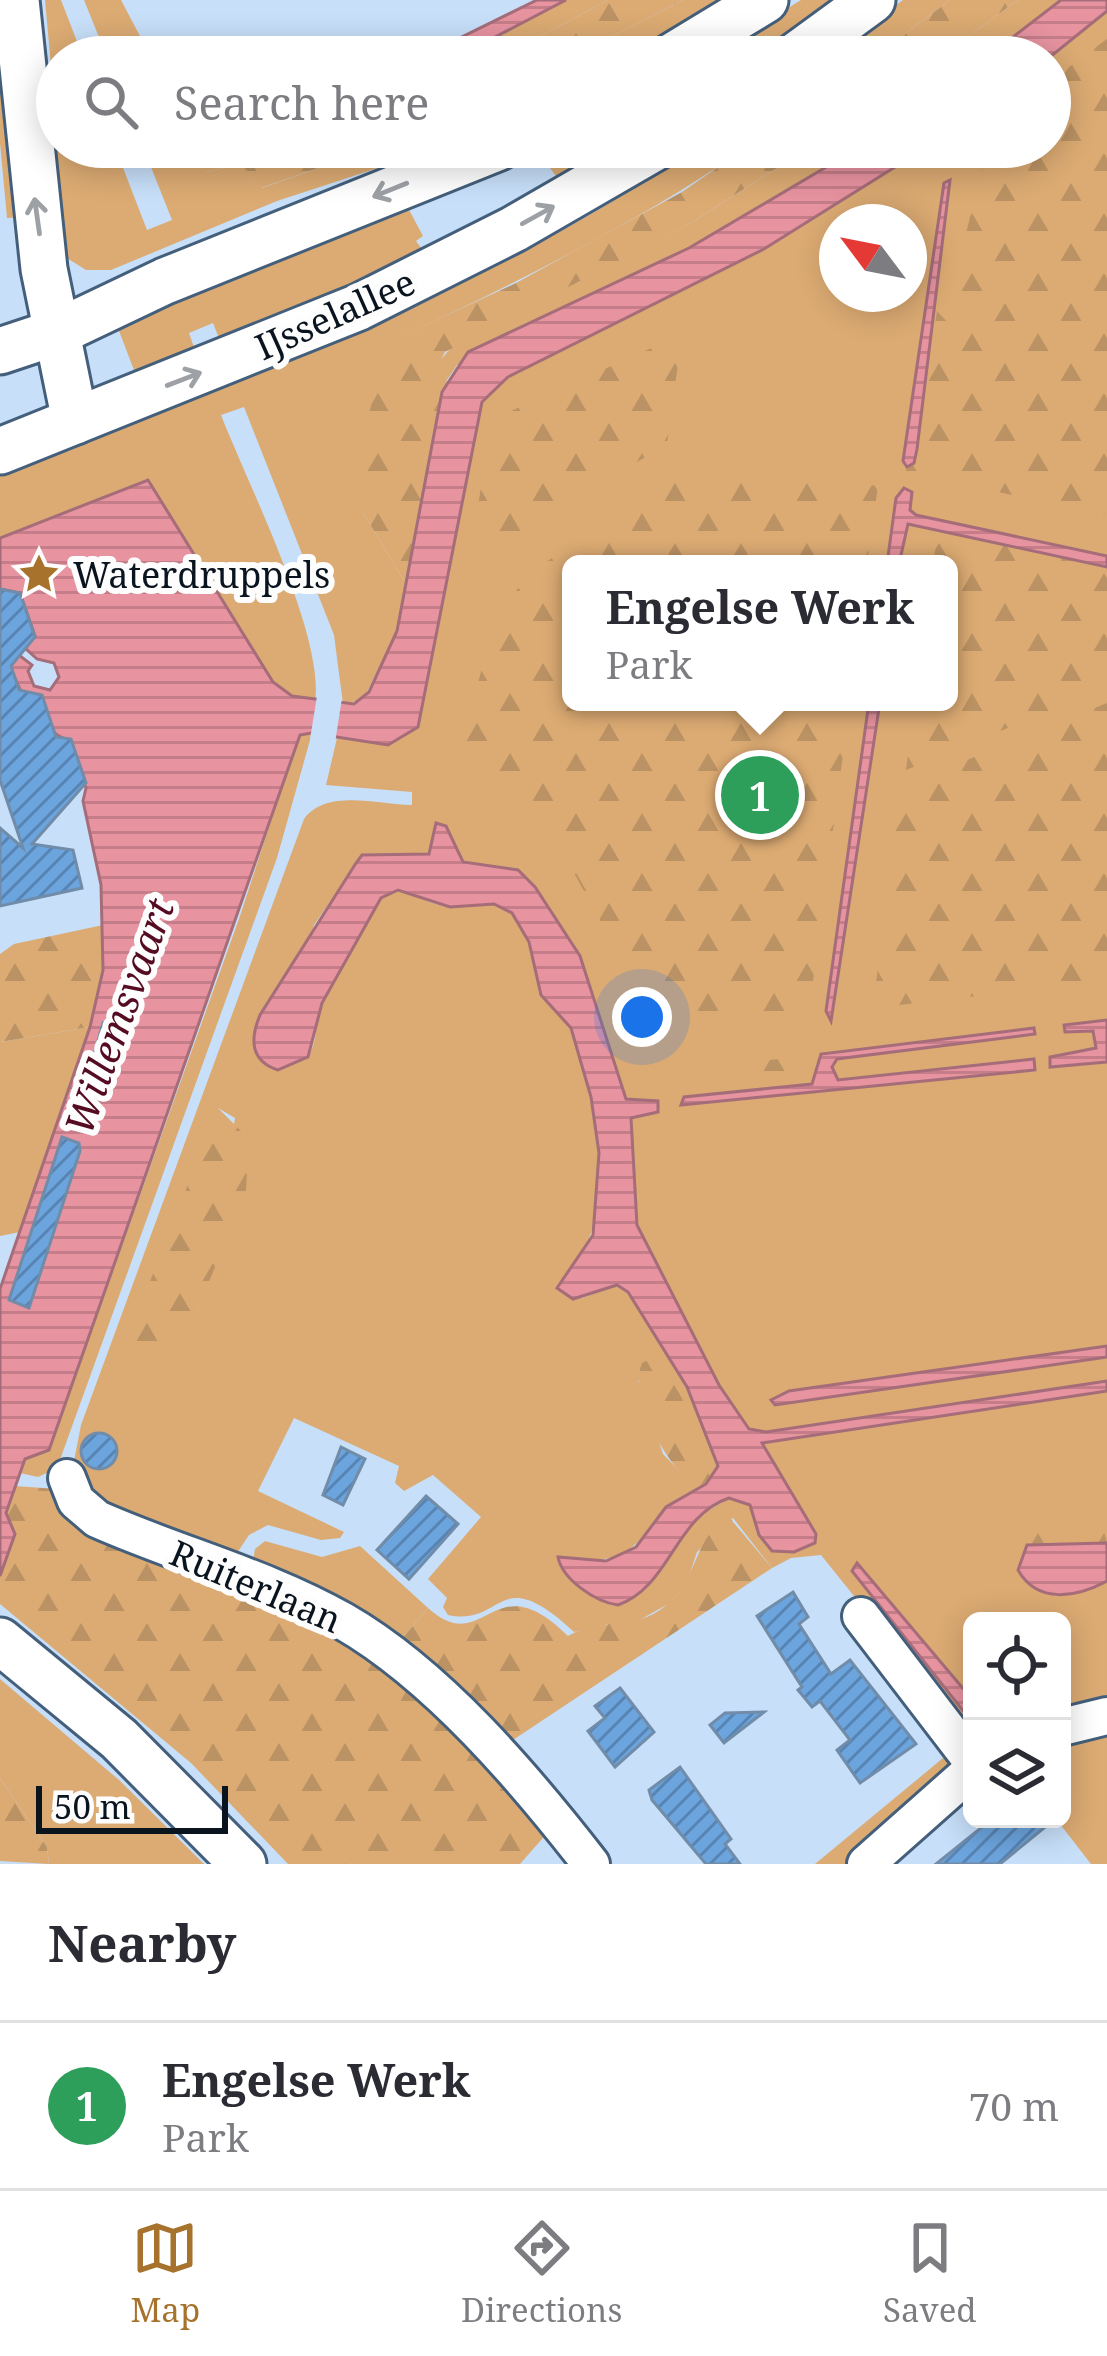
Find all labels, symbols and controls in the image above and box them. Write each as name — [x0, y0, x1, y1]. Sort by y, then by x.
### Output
search box — [36, 36, 1071, 168]
icon: search — [78, 69, 144, 135]
text: Search here — [174, 72, 429, 133]
one-way arrow — [373, 181, 410, 203]
one-way arrow — [25, 198, 47, 237]
one-way arrow — [520, 203, 555, 227]
north arrow — [819, 204, 927, 312]
street label: IJsselallee — [247, 257, 423, 371]
one-way arrow — [165, 366, 202, 388]
place label: Waterdruppels — [73, 550, 330, 599]
place icon: Waterdruppels — [16, 551, 62, 597]
popup — [562, 555, 958, 711]
text: Engelse Werk — [606, 576, 914, 637]
text: Park — [606, 637, 692, 690]
pin: 1 — [721, 750, 799, 840]
water label: Willemsvaart — [51, 890, 185, 1141]
your location — [612, 987, 672, 1047]
street label: Ruiterlaan — [163, 1528, 349, 1644]
map controls — [963, 1612, 1071, 1828]
button: locate — [963, 1612, 1071, 1720]
button: layers — [963, 1720, 1071, 1828]
scale bar — [36, 1780, 228, 1833]
text: 50 m — [54, 1784, 131, 1829]
text: Nearby — [48, 1907, 236, 1977]
text: Engelse Werk — [162, 2049, 471, 2110]
text: 1 — [76, 2079, 98, 2132]
text: 70 m — [968, 2079, 1059, 2132]
text: Park — [162, 2110, 249, 2163]
tab: Map — [130, 2215, 200, 2332]
tab: Directions — [461, 2215, 622, 2332]
tab: Saved — [883, 2215, 977, 2332]

